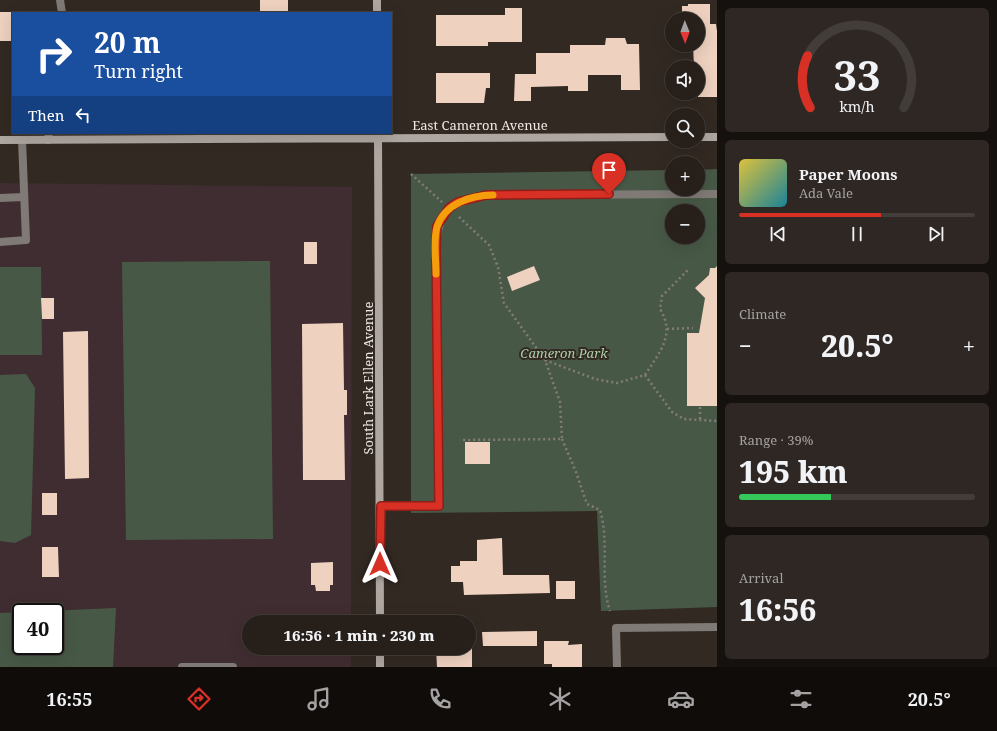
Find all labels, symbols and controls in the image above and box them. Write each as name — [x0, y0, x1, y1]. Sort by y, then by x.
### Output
north arrow — [665, 12, 705, 52]
map controls — [665, 12, 705, 244]
text: 20 m — [94, 23, 161, 61]
icon: right — [28, 28, 80, 80]
text: 33 — [833, 47, 881, 103]
text: Turn right — [94, 59, 183, 83]
button: sound — [665, 60, 705, 100]
text: km/h — [839, 96, 875, 115]
icon: left — [72, 104, 94, 126]
text: Then — [28, 105, 64, 125]
button: search — [665, 108, 705, 148]
street label: East Cameron Avenue — [412, 116, 548, 134]
pin — [592, 153, 626, 194]
button: + — [665, 156, 705, 196]
icon: arrive — [598, 159, 620, 181]
text: Paper Moons — [799, 164, 898, 184]
text: Ada Vale — [799, 184, 853, 202]
button: − — [665, 204, 705, 244]
icon: previous — [767, 223, 789, 245]
icon: pause — [846, 223, 868, 245]
icon: next — [925, 223, 947, 245]
street label: South Lark Ellen Avenue — [359, 302, 377, 454]
text: Climate — [739, 305, 786, 323]
text: 20.5° — [821, 325, 893, 366]
text: − — [739, 330, 752, 360]
text: + — [963, 330, 975, 360]
park label: Cameron Park — [520, 344, 608, 362]
text: Range · 39% — [739, 431, 813, 449]
text: 195 km — [739, 451, 848, 492]
position arrow — [359, 543, 401, 585]
text: Arrival — [739, 569, 783, 587]
text: 16:56 — [739, 589, 816, 630]
speed limit sign: 40 — [12, 603, 64, 655]
text: 16:56 · 1 min · 230 m — [283, 625, 435, 645]
icon: directions — [185, 685, 213, 713]
icon: music — [305, 685, 333, 713]
icon: phone — [426, 685, 454, 713]
icon: climate — [546, 685, 574, 713]
icon: car — [667, 685, 695, 713]
icon: filters — [787, 685, 815, 713]
text: 16:55 — [46, 687, 92, 711]
text: 20.5° — [908, 687, 951, 711]

